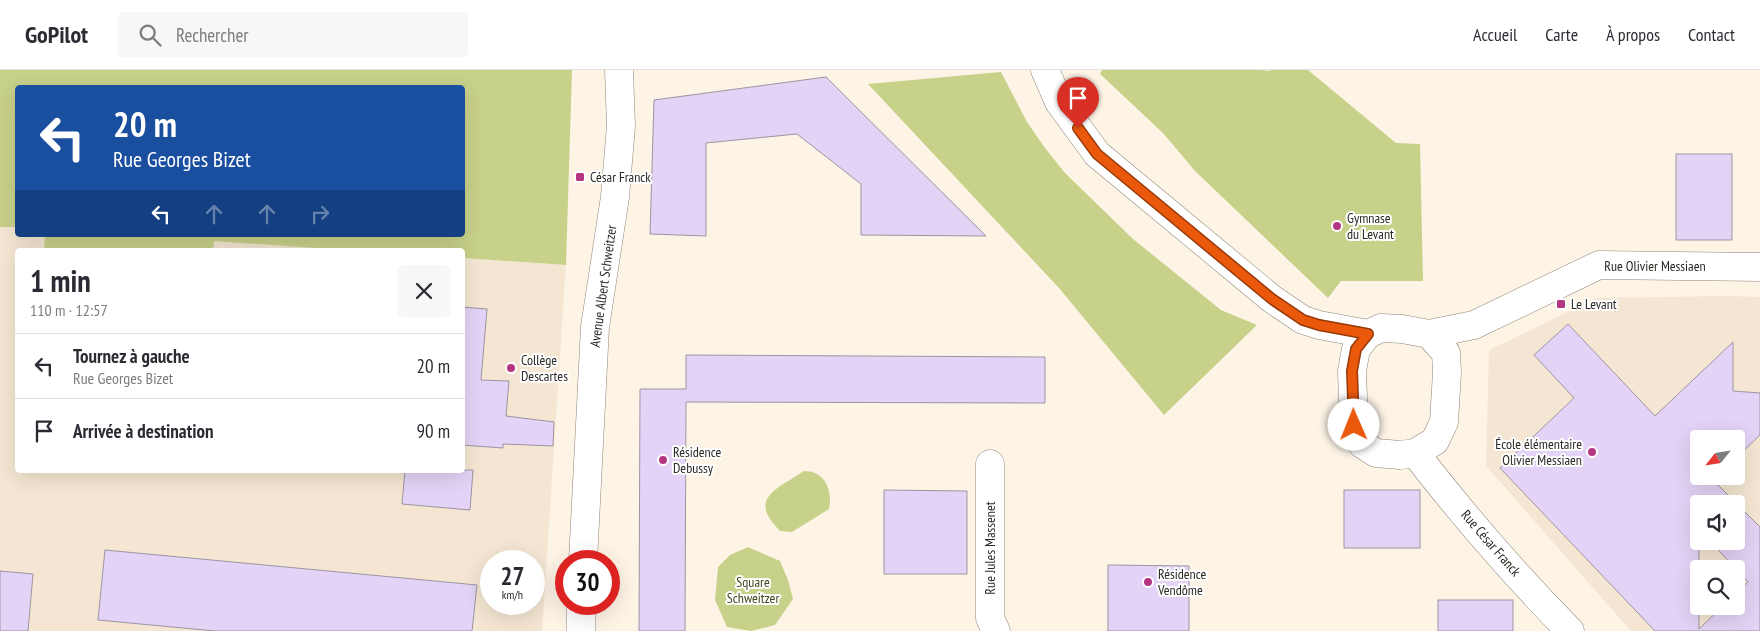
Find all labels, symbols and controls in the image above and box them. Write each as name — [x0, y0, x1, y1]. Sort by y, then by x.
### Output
search box — [118, 12, 468, 57]
text: GoPilot — [25, 19, 88, 50]
icon: search — [136, 21, 164, 49]
text: Rechercher — [176, 23, 249, 47]
text: Accueil — [1473, 23, 1517, 46]
text: Carte — [1545, 23, 1578, 46]
text: À propos — [1606, 23, 1660, 46]
text: Contact — [1688, 23, 1735, 46]
pin — [1057, 77, 1099, 128]
icon: arrive — [1064, 84, 1092, 112]
text: 20 m — [113, 101, 177, 147]
icon: left — [30, 105, 95, 170]
text: Rue Georges Bizet — [113, 145, 251, 173]
place label: César Franck — [590, 168, 651, 186]
marker: César Franck — [574, 171, 586, 183]
icon: left — [147, 200, 175, 228]
icon: ahead — [200, 200, 228, 228]
icon: ahead — [253, 200, 281, 228]
icon: right — [306, 200, 334, 228]
place label: Gymnase du Levant — [1347, 209, 1394, 243]
marker: Gymnase du Levant — [1331, 220, 1343, 232]
street label: Avenue Albert Schweitzer — [586, 224, 621, 348]
street label: Rue Olivier Messiaen — [1604, 257, 1706, 275]
text: 1 min — [30, 261, 91, 300]
button: close — [398, 265, 450, 317]
place label: Le Levant — [1571, 295, 1617, 313]
marker: Le Levant — [1555, 298, 1567, 310]
text: 110 m · 12:57 — [30, 300, 108, 320]
text: Tournez à gauche — [73, 344, 190, 368]
place label: Collège Descartes — [521, 351, 568, 385]
icon: left — [30, 352, 58, 380]
text: 20 m — [417, 354, 450, 378]
marker: Collège Descartes — [505, 362, 517, 374]
text: Rue Georges Bizet — [73, 368, 173, 388]
position arrow — [1327, 398, 1379, 450]
icon: arrive — [30, 417, 58, 445]
text: Arrivée à destination — [73, 419, 214, 443]
text: 90 m — [417, 419, 450, 443]
north arrow — [1690, 430, 1745, 485]
map controls — [1690, 430, 1745, 615]
place label: École élémentaire Olivier Messiaen — [1495, 435, 1582, 469]
place label: Résidence Debussy — [673, 443, 721, 477]
marker: École élémentaire Olivier Messiaen — [1586, 446, 1598, 458]
marker: Résidence Debussy — [657, 454, 669, 466]
button: sound — [1690, 495, 1745, 550]
street label: Rue Jules Massenet — [981, 501, 999, 595]
street label: Rue César Franck — [1457, 506, 1525, 580]
speed limit sign: 30 — [555, 550, 620, 615]
text: 27 — [501, 560, 524, 592]
button: search — [1690, 560, 1745, 615]
place label: Résidence Vendôme — [1157, 565, 1206, 599]
park label: Square Schweitzer — [727, 573, 779, 607]
marker: Résidence Vendôme — [1142, 576, 1154, 588]
text: km/h — [502, 587, 523, 602]

